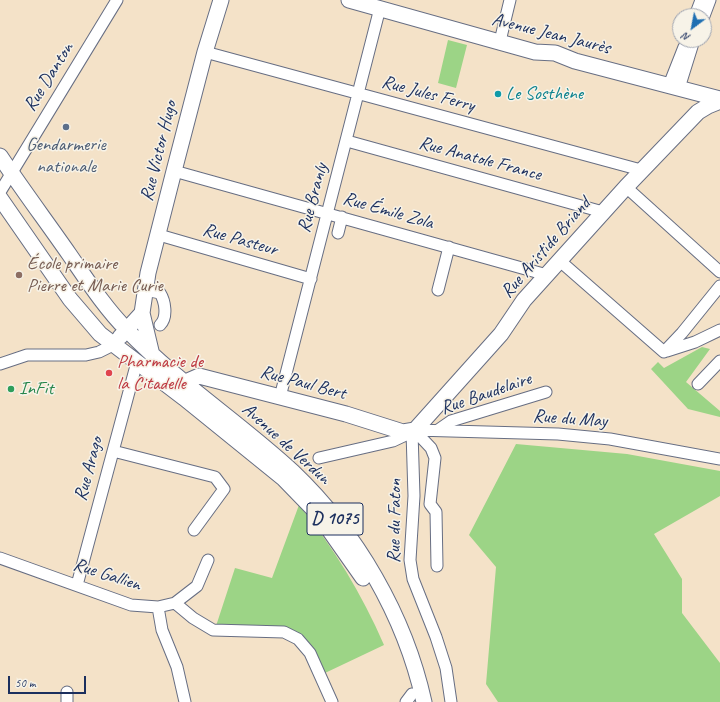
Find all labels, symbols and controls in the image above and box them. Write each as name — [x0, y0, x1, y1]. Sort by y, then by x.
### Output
street label: Avenue Jean Jaurès — [489, 8, 613, 60]
north arrow — [672, 8, 712, 48]
text: N — [680, 30, 693, 45]
street label: Rue Danton — [19, 38, 79, 116]
street label: Rue Jules Ferry — [379, 71, 477, 117]
place label: Le Sosthène — [506, 83, 583, 105]
marker: Le Sosthène — [493, 89, 503, 99]
street label: Rue Victor Hugo — [136, 98, 182, 204]
marker: Gendarmerie nationale — [61, 122, 71, 132]
street label: Rue Anatole France — [416, 132, 544, 186]
place label: Gendarmerie nationale — [26, 134, 106, 178]
street label: Rue Branly — [293, 161, 333, 235]
street label: Rue Émile Zola — [340, 187, 436, 235]
street label: Rue Aristide Briand — [496, 193, 596, 303]
street label: Rue Pasteur — [200, 218, 280, 262]
place label: École primaire Pierre et Marie Curie — [27, 253, 163, 297]
marker: École primaire Pierre et Marie Curie — [14, 270, 24, 280]
place label: Pharmacie de la Citadelle — [117, 351, 203, 395]
street label: Rue Paul Bert — [258, 361, 348, 405]
marker: Pharmacie de la Citadelle — [104, 368, 114, 378]
street label: Rue Baudelaire — [438, 368, 534, 420]
place label: InFit — [19, 378, 54, 400]
marker: InFit — [6, 384, 16, 394]
street label: Avenue de Verdun — [237, 398, 335, 490]
street label: Rue du May — [532, 405, 608, 433]
street label: Rue Arago — [70, 435, 108, 503]
street label: Rue du Faton — [383, 479, 407, 563]
road number: D 1075 — [307, 503, 363, 535]
street label: Rue Gallien — [70, 553, 144, 597]
scale bar — [10, 668, 88, 694]
text: 50 m — [15, 675, 35, 691]

